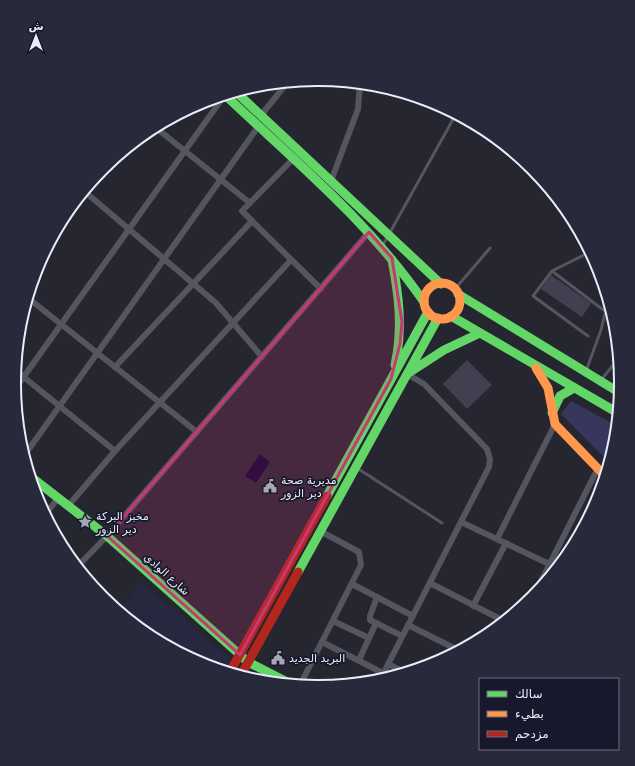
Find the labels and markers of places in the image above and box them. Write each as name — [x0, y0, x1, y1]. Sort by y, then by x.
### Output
place label: مديرية صحة دير الزور — [280, 474, 337, 500]
public building icon: مديرية صحة دير الزور — [262, 478, 278, 494]
place label: مخبز البركة دير الزور — [95, 510, 149, 536]
place icon: مخبز البركة دير الزور — [77, 514, 93, 530]
public building icon: البريد الجديد — [270, 650, 286, 666]
place label: البريد الجديد — [289, 652, 345, 665]

